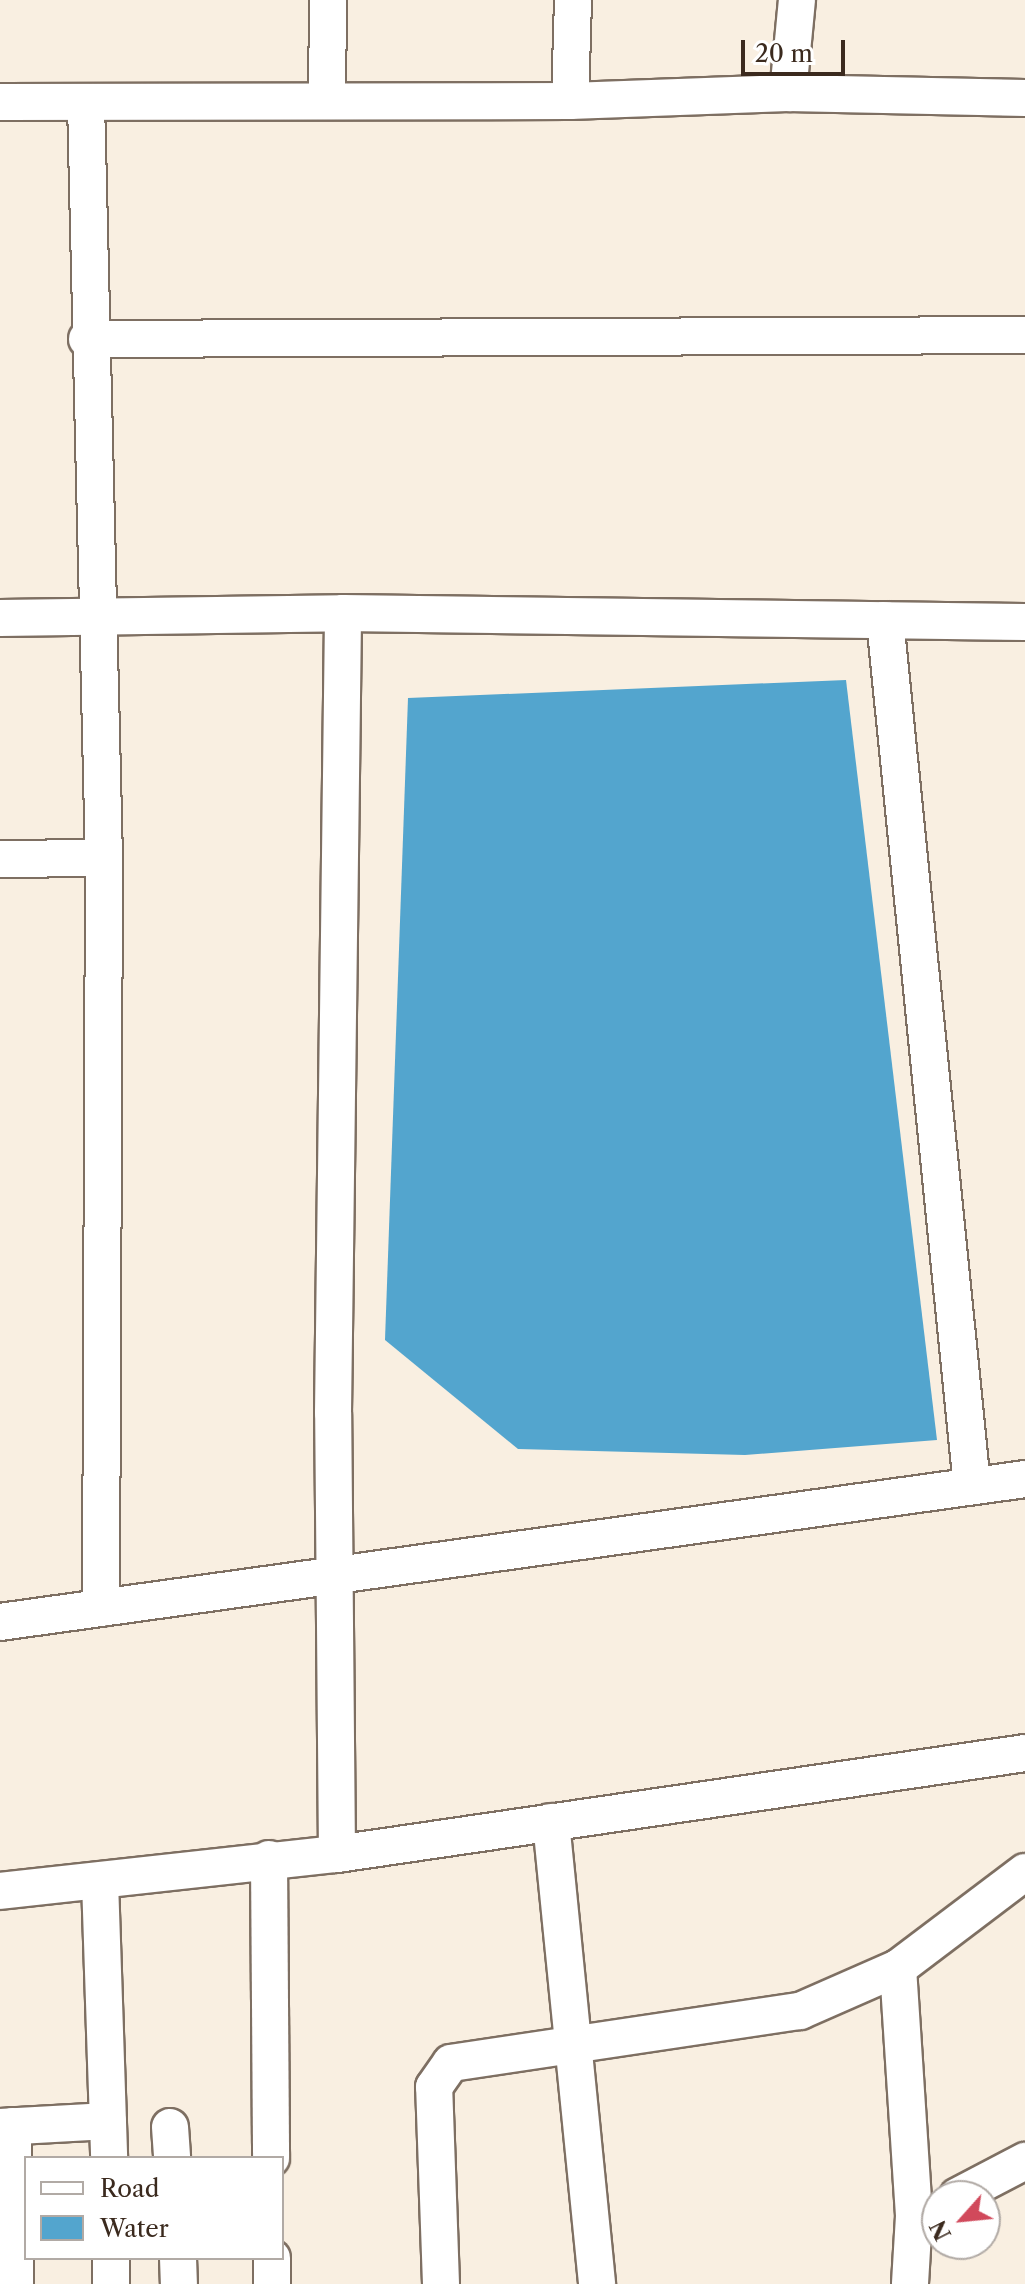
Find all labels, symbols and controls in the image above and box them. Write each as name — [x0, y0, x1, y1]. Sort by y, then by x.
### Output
scale bar — [745, 24, 849, 74]
text: 20 m — [755, 39, 813, 68]
legend — [24, 2156, 284, 2260]
text: Road — [100, 2174, 159, 2203]
north arrow — [921, 2180, 1001, 2260]
text: Water — [100, 2214, 169, 2243]
text: N — [925, 2216, 957, 2245]

